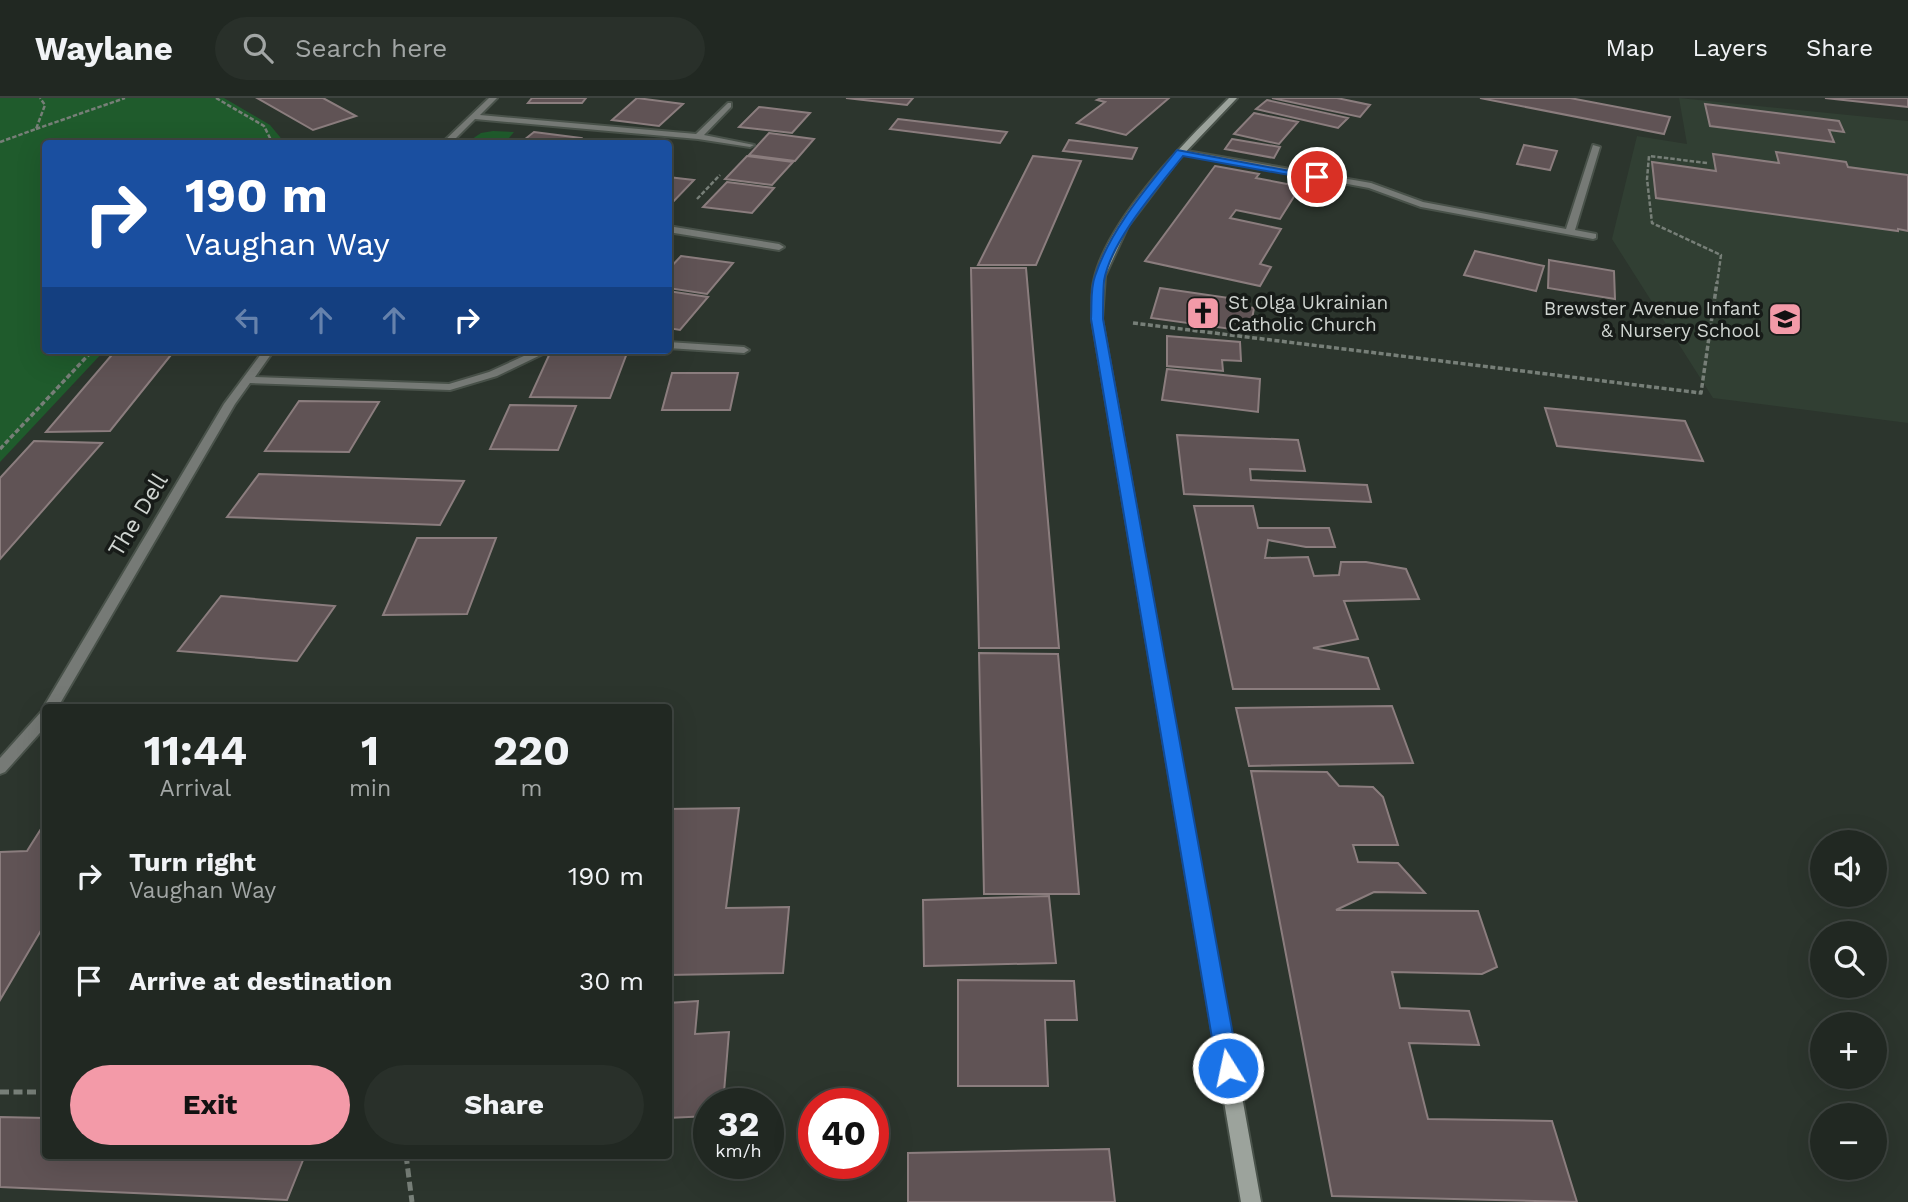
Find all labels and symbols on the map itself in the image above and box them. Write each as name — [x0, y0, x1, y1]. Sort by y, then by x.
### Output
pin — [1287, 147, 1347, 207]
place label: St Olga Ukrainian Catholic Church — [1228, 291, 1388, 336]
church icon: St Olga Ukrainian Catholic Church — [1184, 294, 1222, 332]
place label: Brewster Avenue Infant & Nursery School — [1544, 297, 1760, 342]
school or university icon: Brewster Avenue Infant & Nursery School — [1766, 300, 1804, 338]
street label: The Dell — [103, 468, 173, 562]
position arrow — [1191, 1031, 1265, 1105]
speed limit sign: 40 — [798, 1088, 889, 1179]

